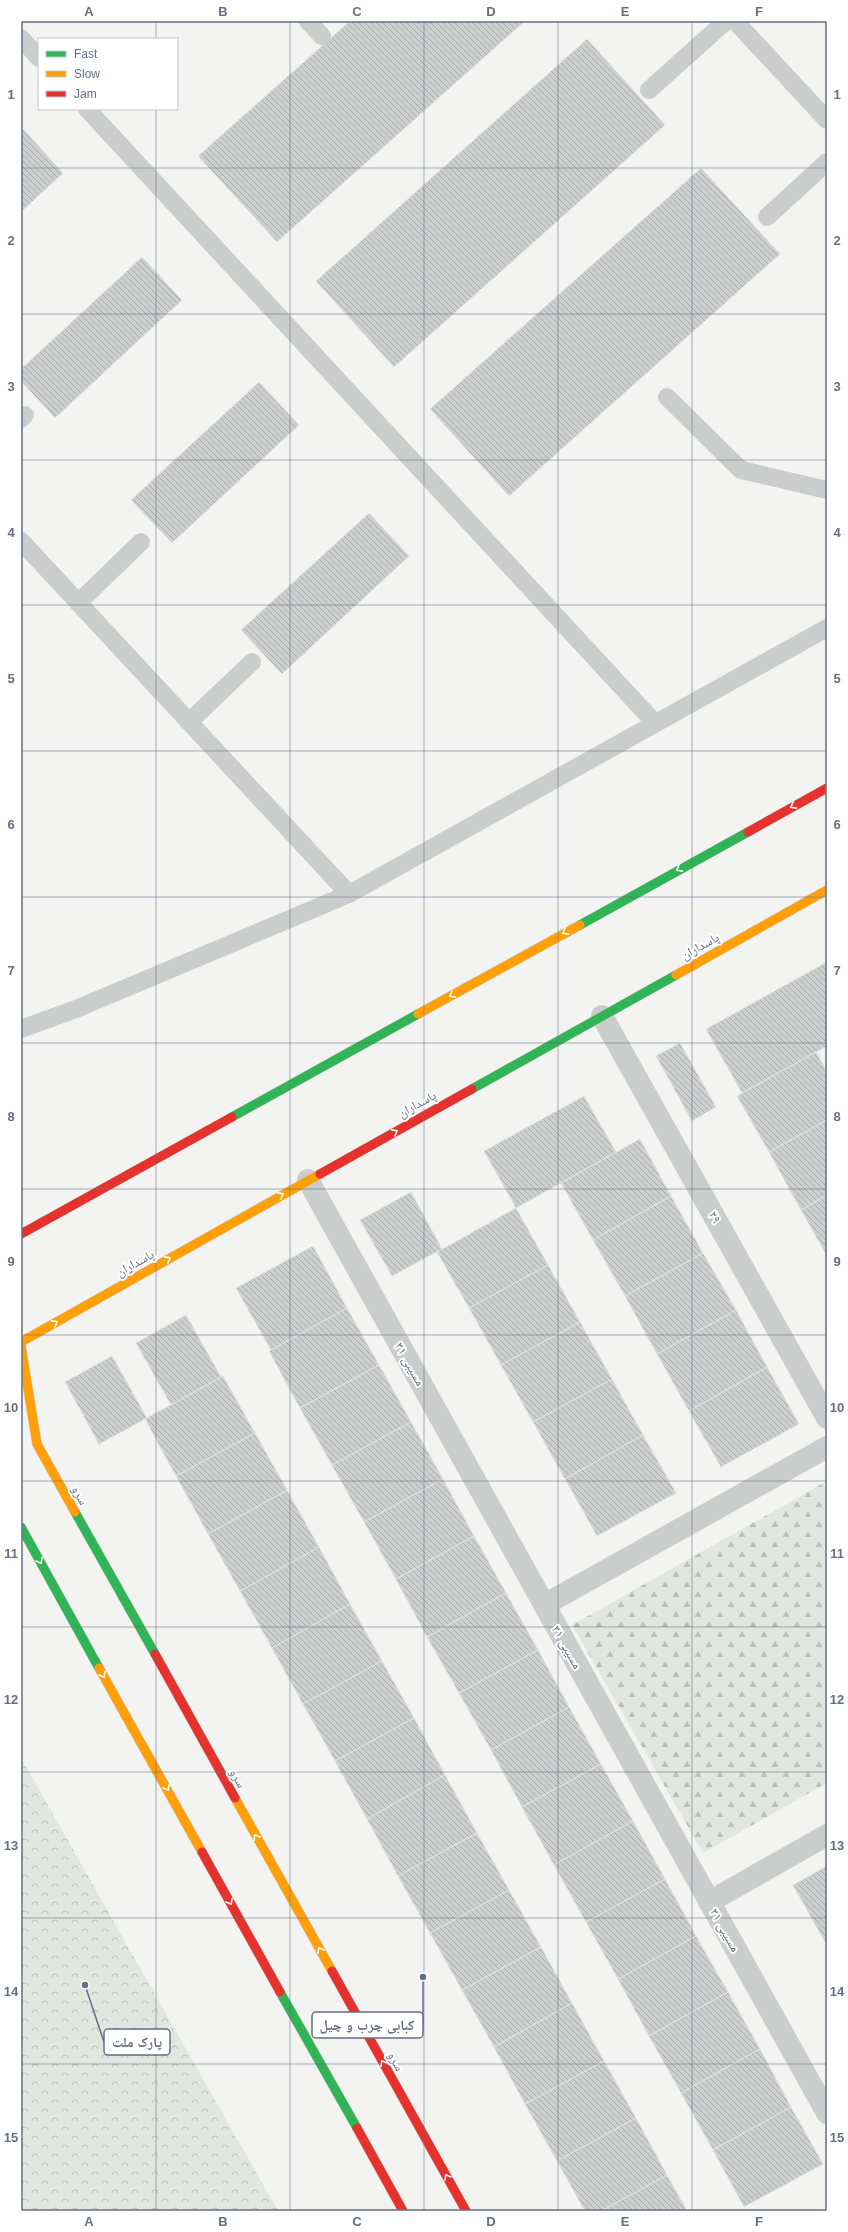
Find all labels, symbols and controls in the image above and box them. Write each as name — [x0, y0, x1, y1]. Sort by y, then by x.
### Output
text: A — [84, 4, 94, 19]
text: B — [218, 4, 228, 19]
text: C — [352, 4, 362, 19]
text: D — [486, 4, 496, 19]
text: E — [621, 4, 630, 19]
text: F — [755, 4, 763, 19]
legend — [38, 38, 178, 110]
text: Fast — [74, 47, 98, 61]
text: Slow — [74, 67, 100, 81]
text: 1 — [7, 87, 15, 102]
text: Jam — [74, 87, 97, 101]
text: 1 — [833, 87, 841, 102]
text: 2 — [7, 233, 15, 248]
text: 2 — [833, 233, 841, 248]
text: 3 — [7, 379, 15, 394]
text: 3 — [833, 379, 841, 394]
text: 4 — [7, 525, 15, 540]
text: 4 — [833, 525, 841, 540]
text: 5 — [7, 671, 15, 686]
text: 5 — [833, 671, 841, 686]
one-way arrow — [790, 802, 797, 809]
text: 6 — [7, 817, 15, 832]
text: 6 — [833, 817, 841, 832]
one-way arrow — [676, 865, 683, 872]
one-way arrow — [562, 928, 570, 935]
street label: پاسداران — [678, 929, 722, 964]
text: 7 — [7, 963, 15, 978]
text: 7 — [833, 963, 841, 978]
one-way arrow — [449, 991, 456, 998]
street label: پاسداران — [395, 1087, 439, 1122]
text: 8 — [7, 1109, 15, 1124]
text: 8 — [833, 1109, 841, 1124]
one-way arrow — [391, 1129, 398, 1137]
one-way arrow — [277, 1193, 284, 1200]
street label: ۲۹ — [706, 1208, 724, 1226]
street label: پاسداران — [113, 1246, 157, 1281]
text: 9 — [7, 1254, 15, 1269]
text: 9 — [833, 1254, 841, 1269]
one-way arrow — [164, 1257, 171, 1264]
one-way arrow — [51, 1321, 58, 1328]
street label: ۳۱ مسیبی — [391, 1340, 428, 1389]
text: 10 — [4, 1400, 18, 1415]
text: 10 — [830, 1400, 844, 1415]
street label: سرو — [68, 1483, 91, 1508]
text: 11 — [4, 1546, 18, 1561]
text: 11 — [830, 1546, 844, 1561]
one-way arrow — [35, 1557, 43, 1565]
street label: ۳۱ مسیبی — [548, 1623, 585, 1672]
one-way arrow — [99, 1671, 106, 1678]
text: 12 — [4, 1692, 18, 1707]
text: 12 — [830, 1692, 844, 1707]
street label: سرو — [226, 1766, 249, 1791]
one-way arrow — [162, 1784, 170, 1791]
one-way arrow — [254, 1833, 261, 1841]
text: 13 — [4, 1838, 18, 1853]
text: 13 — [830, 1838, 844, 1853]
one-way arrow — [226, 1898, 233, 1905]
street label: ۳۱ مسیبی — [706, 1906, 743, 1955]
one-way arrow — [317, 1947, 324, 1954]
text: 14 — [4, 1984, 19, 1999]
text: 14 — [830, 1984, 845, 1999]
callout: کبابی چرب و چیل — [312, 2012, 423, 2038]
text: کبابی چرب و چیل — [319, 2017, 415, 2034]
callout: پارک ملت — [104, 2029, 170, 2055]
text: پارک ملت — [112, 2034, 162, 2051]
street label: سرو — [384, 2049, 407, 2074]
one-way arrow — [381, 2060, 388, 2068]
text: 15 — [4, 2130, 18, 2145]
text: 15 — [830, 2130, 844, 2145]
one-way arrow — [444, 2174, 451, 2181]
text: A — [84, 2214, 94, 2229]
text: B — [218, 2214, 228, 2229]
text: C — [352, 2214, 362, 2229]
text: D — [486, 2214, 496, 2229]
text: E — [621, 2214, 630, 2229]
text: F — [755, 2214, 763, 2229]

